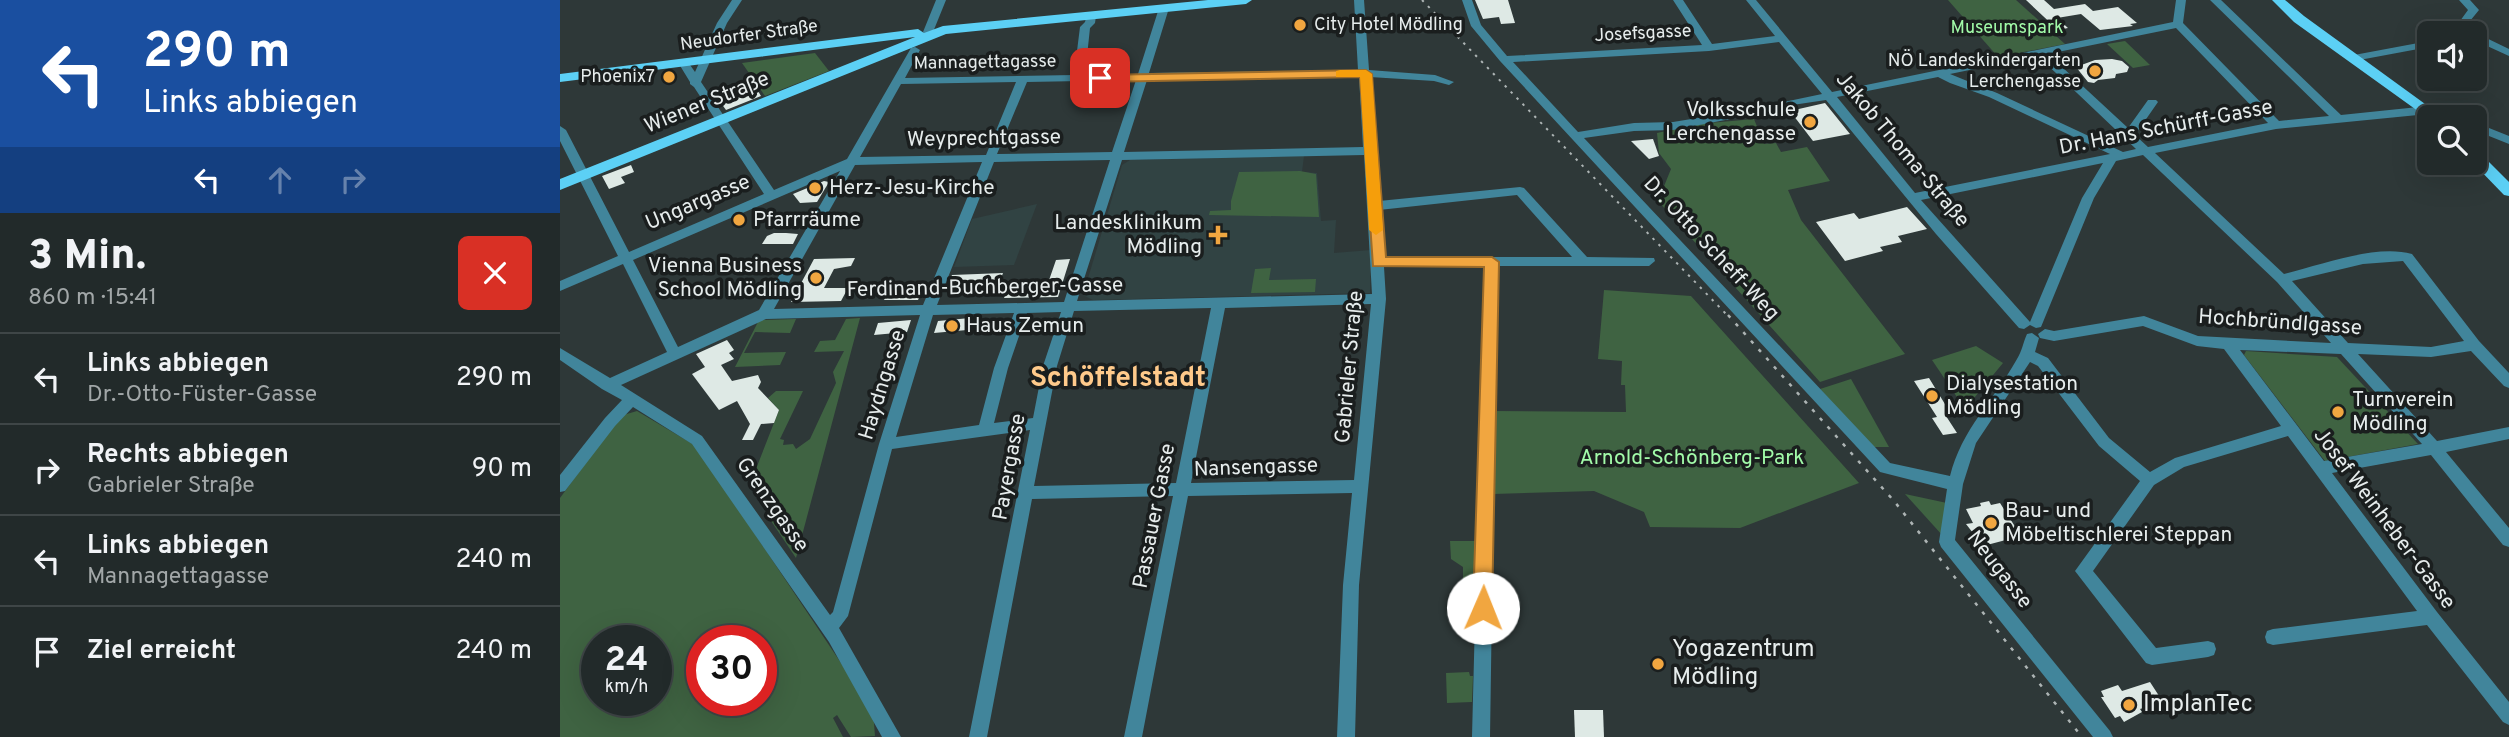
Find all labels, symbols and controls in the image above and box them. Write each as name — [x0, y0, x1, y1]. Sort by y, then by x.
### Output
place label: City Hotel Mödling — [1314, 14, 1463, 37]
street label: Neudorfer Straße — [679, 15, 819, 57]
marker: City Hotel Mödling — [1292, 17, 1308, 33]
park label: Museumspark — [1950, 17, 2064, 40]
street label: Josefsgasse — [1594, 20, 1692, 48]
map controls — [2417, 21, 2487, 175]
button: sound — [2417, 21, 2487, 91]
text: 290 m — [143, 23, 291, 85]
icon: left — [28, 28, 119, 119]
pin — [1070, 48, 1130, 108]
place label: NÖ Landeskindergarten Lerchengasse — [1888, 48, 2081, 94]
street label: Mannagettagasse — [914, 50, 1056, 76]
icon: arrive — [1081, 59, 1119, 97]
marker: NÖ Landeskindergarten Lerchengasse — [2087, 63, 2103, 79]
place label: Phoenix7 — [580, 66, 655, 89]
street label: Wiener Straße — [641, 66, 773, 140]
street label: Jakob Thoma-Straße — [1829, 67, 1975, 233]
marker: Phoenix7 — [661, 69, 677, 85]
text: Links abbiegen — [143, 84, 358, 124]
street label: Dr. Hans Schürff-Gasse — [2057, 94, 2275, 162]
place label: Volksschule Lerchengasse — [1665, 97, 1796, 148]
button: search — [2417, 105, 2487, 175]
marker: Volksschule Lerchengasse — [1802, 114, 1818, 130]
street label: Weyprechtgasse — [907, 124, 1061, 154]
icon: left — [188, 161, 226, 199]
icon: ahead — [261, 161, 299, 199]
icon: right — [334, 161, 372, 199]
street label: Ungargasse — [641, 169, 755, 237]
street label: Dr. Otto Scheff-Weg — [1637, 171, 1785, 327]
place label: Herz-Jesu-Kirche — [829, 175, 995, 202]
marker: Herz-Jesu-Kirche — [807, 180, 823, 196]
place label: Pfarrräume — [753, 207, 861, 234]
place label: Landesklinikum Mödling — [1054, 210, 1202, 261]
marker: Pfarrräume — [731, 212, 747, 228]
marker: Landesklinikum Mödling — [1208, 225, 1228, 245]
text: 3 Min. — [28, 231, 146, 284]
button: close — [458, 236, 532, 310]
place label: Vienna Business School Mödling — [648, 253, 802, 304]
marker: Vienna Business School Mödling — [808, 270, 824, 286]
street label: Ferdinand-Buchberger-Gasse — [847, 272, 1123, 304]
text: 860 m · 15:41 — [28, 284, 157, 313]
street label: Gabrieler Straße — [1330, 290, 1370, 444]
street label: Hochbründlgasse — [2197, 304, 2363, 342]
place label: Haus Zemun — [966, 313, 1084, 340]
marker: Haus Zemun — [944, 318, 960, 334]
street label: Haydngasse — [853, 327, 913, 443]
text: Links abbiegen — [87, 348, 269, 381]
icon: left — [28, 360, 66, 398]
district label: Schöffelstadt — [1030, 361, 1206, 397]
text: 290 m — [456, 362, 532, 395]
place label: Dialysestation Mödling — [1946, 371, 2078, 422]
text: Dr.-Otto-Füster-Gasse — [87, 381, 317, 410]
place label: Turnverein Mödling — [2352, 387, 2453, 438]
marker: Dialysestation Mödling — [1924, 388, 1940, 404]
marker: Turnverein Mödling — [2330, 404, 2346, 420]
street label: Payergasse — [987, 412, 1033, 522]
street label: Josef Weinheber-Gasse — [2307, 423, 2461, 615]
text: Rechts abbiegen — [87, 439, 289, 472]
street label: Passauer Gasse — [1128, 441, 1182, 591]
park label: Arnold-Schönberg-Park — [1580, 445, 1804, 472]
icon: right — [28, 451, 66, 489]
street label: Grenzgasse — [730, 452, 814, 558]
street label: Nansengasse — [1193, 452, 1319, 484]
text: 90 m — [472, 453, 532, 486]
text: Gabrieler Straße — [87, 472, 255, 501]
place label: Bau- und Möbeltischlerei Steppan — [2005, 498, 2232, 549]
marker: Bau- und Möbeltischlerei Steppan — [1983, 515, 1999, 531]
street label: Neugasse — [1960, 526, 2038, 614]
text: Links abbiegen — [87, 530, 269, 563]
icon: left — [28, 542, 66, 580]
text: 240 m — [455, 544, 532, 577]
text: Mannagettagasse — [87, 563, 269, 592]
position arrow — [1446, 571, 1520, 645]
speed limit sign: 30 — [686, 625, 777, 716]
icon: arrive — [28, 633, 66, 671]
text: Ziel erreicht — [87, 635, 236, 668]
text: 240 m — [455, 635, 532, 668]
place label: Yogazentrum Mödling — [1672, 635, 1815, 693]
text: 24 — [605, 639, 648, 683]
marker: Yogazentrum Mödling — [1650, 656, 1666, 672]
text: km/h — [605, 676, 648, 699]
place label: ImplanTec — [2143, 690, 2253, 720]
marker: ImplanTec — [2121, 697, 2137, 713]

